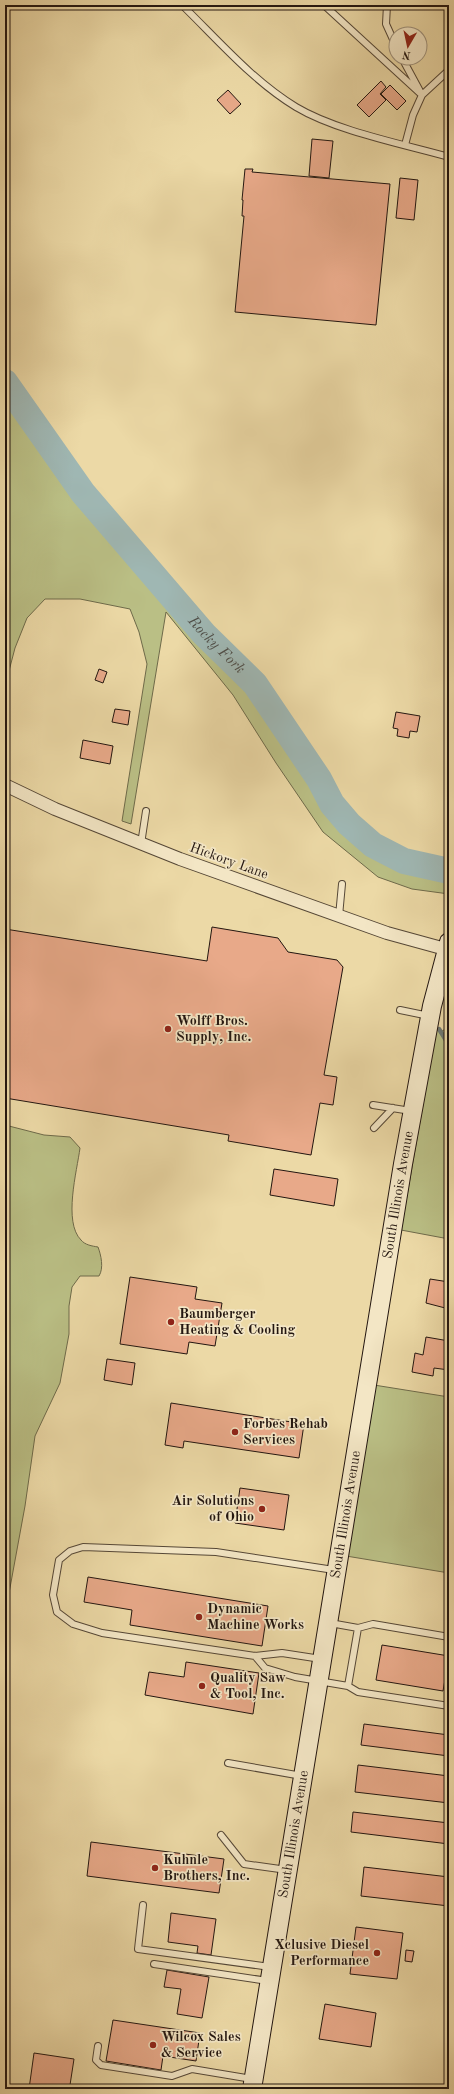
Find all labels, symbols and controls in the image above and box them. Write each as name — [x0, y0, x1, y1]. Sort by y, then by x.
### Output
north arrow — [388, 26, 428, 66]
text: N — [401, 48, 412, 60]
water label: Rocky Fork — [184, 613, 248, 677]
street label: Hickory Lane — [188, 840, 270, 882]
place label: Wolff Bros. Supply, Inc. — [176, 1014, 252, 1044]
marker: Wolff Bros. Supply, Inc. — [163, 1024, 173, 1034]
street label: South Illinois Avenue — [381, 1130, 416, 1260]
place label: Baumberger Heating & Cooling — [179, 1307, 295, 1337]
marker: Baumberger Heating & Cooling — [166, 1317, 176, 1327]
place label: Forbes Rehab Services — [243, 1417, 328, 1447]
marker: Forbes Rehab Services — [230, 1427, 240, 1437]
street label: South Illinois Avenue — [328, 1450, 363, 1580]
place label: Air Solutions of Ohio — [171, 1494, 254, 1524]
marker: Air Solutions of Ohio — [257, 1504, 267, 1514]
place label: Dynamic Machine Works — [207, 1602, 304, 1632]
marker: Dynamic Machine Works — [194, 1612, 204, 1622]
place label: Quality Saw & Tool, Inc. — [210, 1671, 286, 1701]
marker: Quality Saw & Tool, Inc. — [197, 1681, 207, 1691]
street label: South Illinois Avenue — [276, 1769, 311, 1899]
place label: Kuhnle Brothers, Inc. — [163, 1853, 250, 1883]
marker: Kuhnle Brothers, Inc. — [150, 1863, 160, 1873]
place label: Xclusive Diesel Performance — [274, 1938, 369, 1968]
marker: Xclusive Diesel Performance — [372, 1948, 382, 1958]
place label: Wilcox Sales & Service — [161, 2030, 241, 2060]
marker: Wilcox Sales & Service — [148, 2040, 158, 2050]

